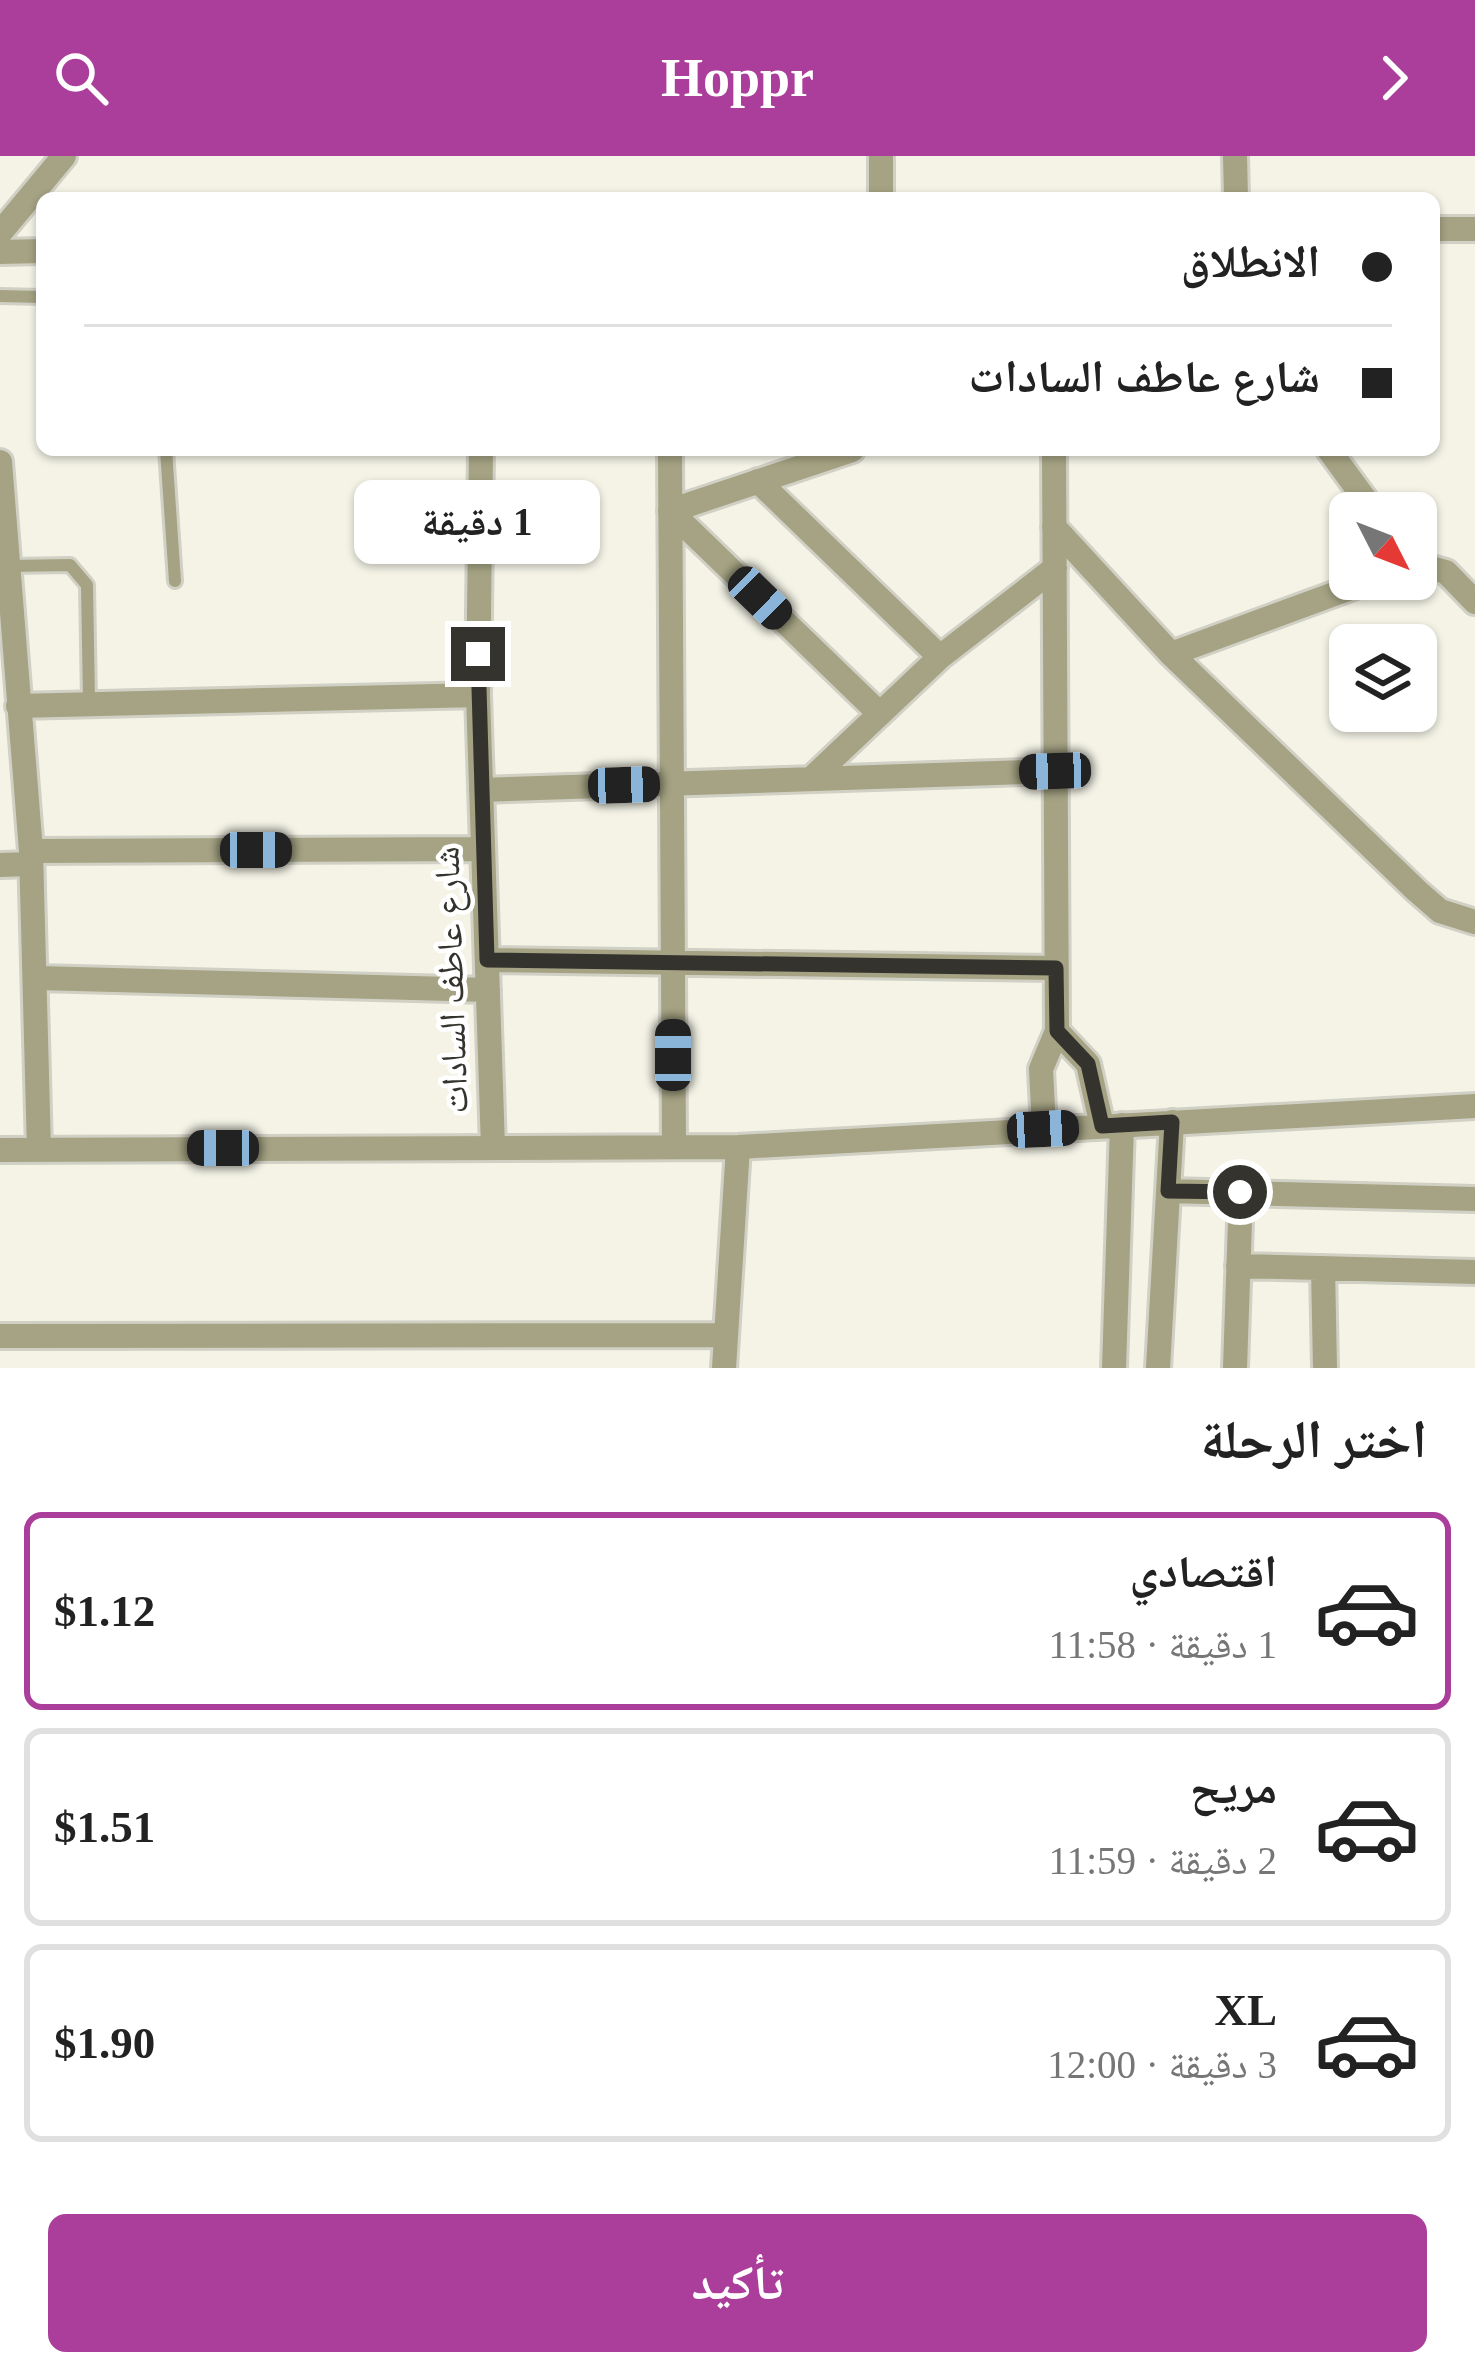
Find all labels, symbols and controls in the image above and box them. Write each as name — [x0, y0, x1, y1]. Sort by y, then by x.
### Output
icon: search — [48, 45, 114, 111]
icon: forward — [1361, 45, 1427, 111]
text: Hoppr — [661, 48, 814, 108]
text: الانطلاق — [1181, 237, 1320, 287]
text: شارع عاطف السادات — [969, 352, 1320, 402]
callout: 1 دقيقة — [355, 480, 601, 564]
north arrow — [1329, 492, 1437, 600]
map controls — [1329, 492, 1437, 732]
text: 1 دقيقة — [421, 500, 533, 543]
car — [722, 560, 798, 636]
button: layers — [1329, 624, 1437, 732]
route end — [451, 627, 505, 681]
car — [1018, 752, 1092, 790]
car — [587, 766, 661, 804]
car — [220, 832, 292, 868]
street label: شارع عاطف السادات — [426, 846, 478, 1114]
car — [655, 1019, 691, 1091]
car — [1006, 1109, 1080, 1149]
car — [187, 1130, 259, 1166]
route start — [1213, 1165, 1267, 1219]
text: اختر الرحلة — [1201, 1410, 1427, 1470]
text: اقتصادي — [1130, 1547, 1277, 1597]
icon: car — [1313, 1557, 1421, 1665]
text: $1.12 — [54, 1586, 155, 1636]
text: 1 دقيقة · 11:58 — [1049, 1623, 1277, 1666]
text: مريح — [1190, 1763, 1277, 1813]
icon: car — [1313, 1773, 1421, 1881]
text: $1.51 — [54, 1802, 155, 1852]
text: 2 دقيقة · 11:59 — [1049, 1839, 1277, 1882]
text: XL — [1214, 1985, 1277, 2035]
icon: car — [1313, 1989, 1421, 2097]
text: $1.90 — [54, 2018, 155, 2068]
text: 3 دقيقة · 12:00 — [1047, 2043, 1277, 2086]
button: تأكيد — [48, 2214, 1427, 2352]

